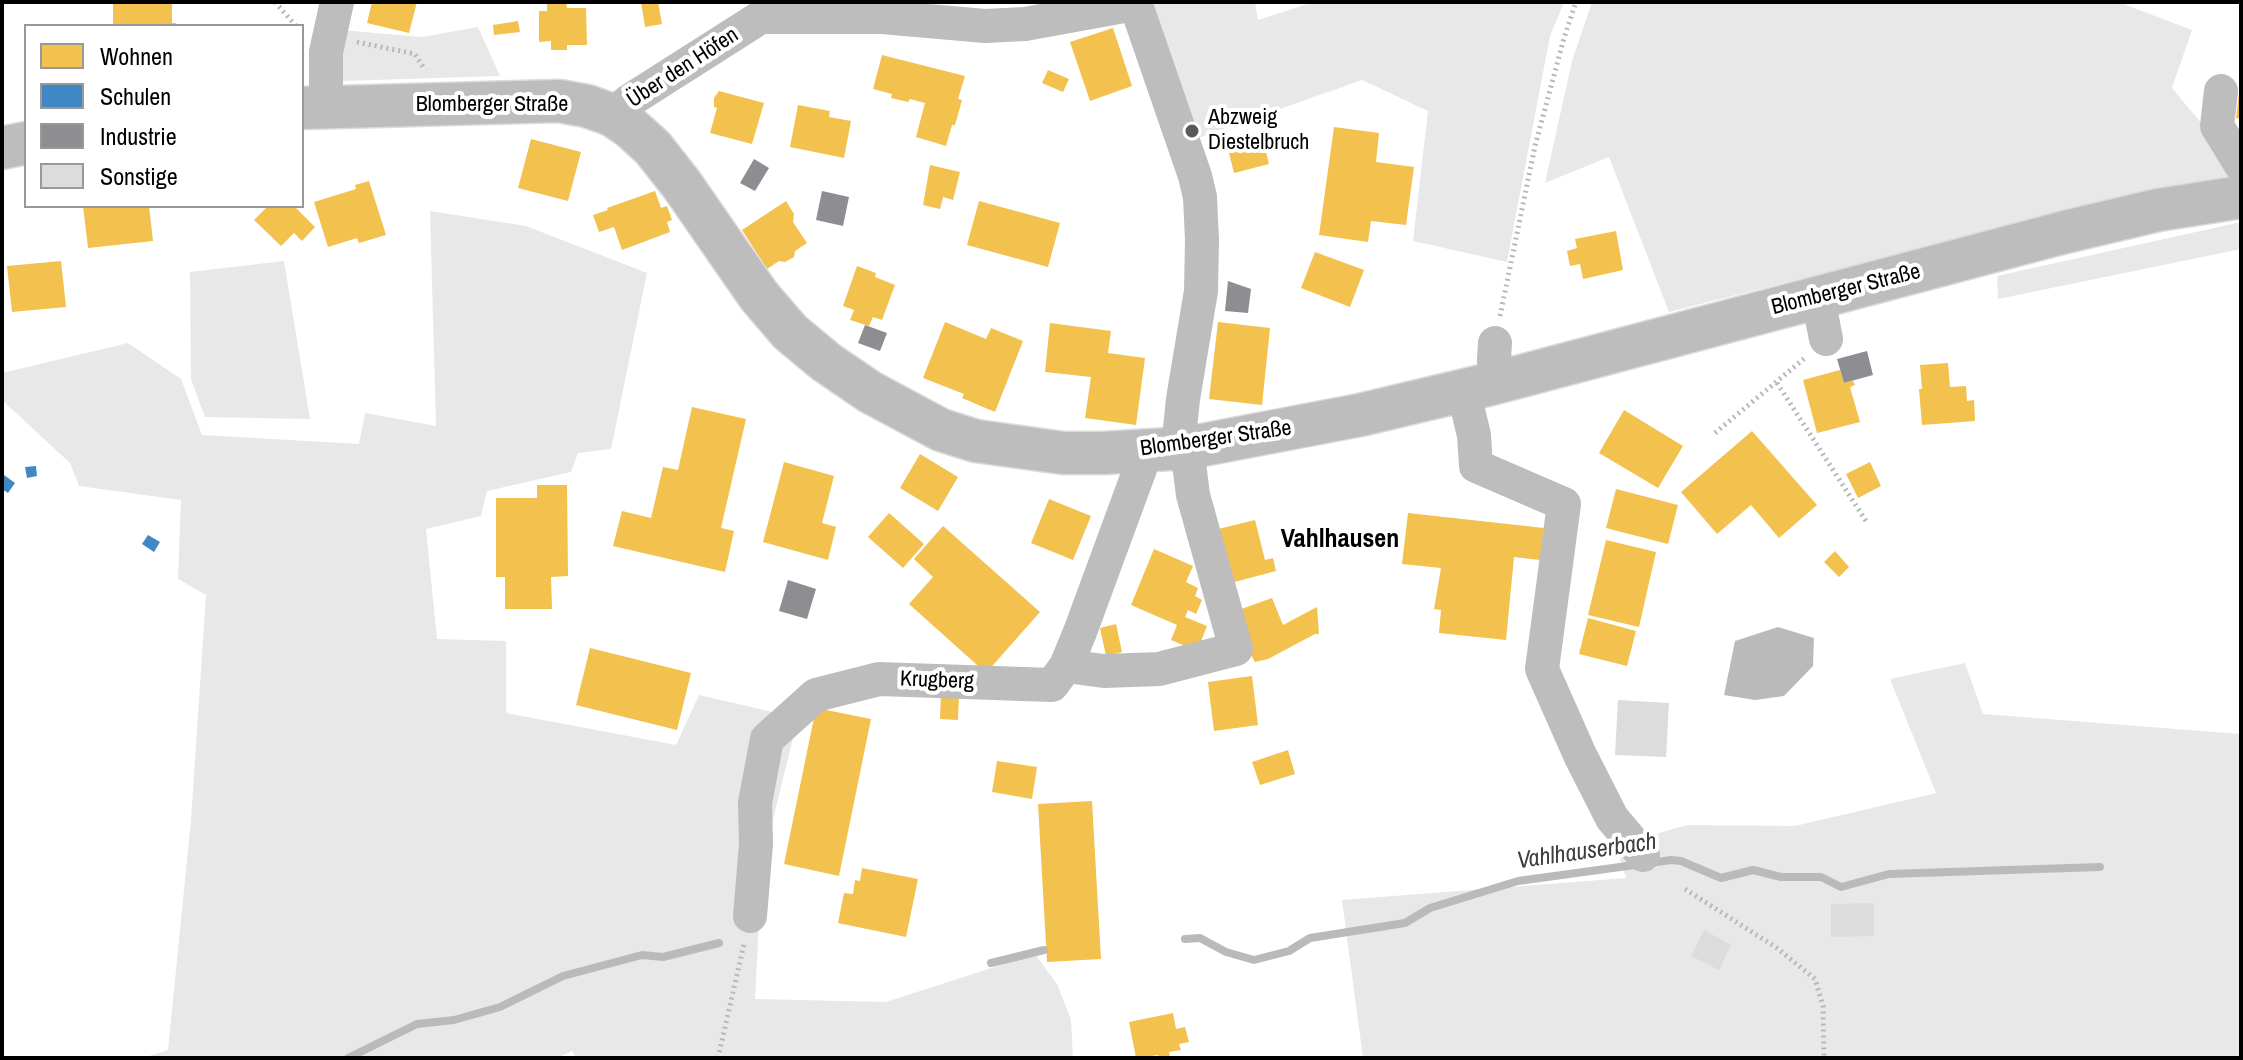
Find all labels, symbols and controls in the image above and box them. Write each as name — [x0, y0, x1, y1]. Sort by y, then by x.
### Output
street label: Über den Höfen — [622, 22, 744, 114]
legend — [24, 24, 304, 208]
text: Wohnen — [100, 40, 173, 72]
text: Schulen — [100, 80, 171, 112]
street label: Blomberger Straße — [416, 92, 568, 118]
place label: Abzweig Diestelbruch — [1208, 105, 1309, 156]
text: Industrie — [100, 120, 177, 152]
marker: Abzweig Diestelbruch — [1183, 122, 1201, 140]
text: Sonstige — [100, 160, 178, 192]
street label: Blomberger Straße — [1769, 259, 1923, 321]
street label: Blomberger Straße — [1139, 415, 1293, 463]
district label: Vahlhausen — [1281, 524, 1399, 556]
street label: Krugberg — [899, 667, 975, 695]
water label: Vahlhauserbach — [1515, 828, 1659, 876]

